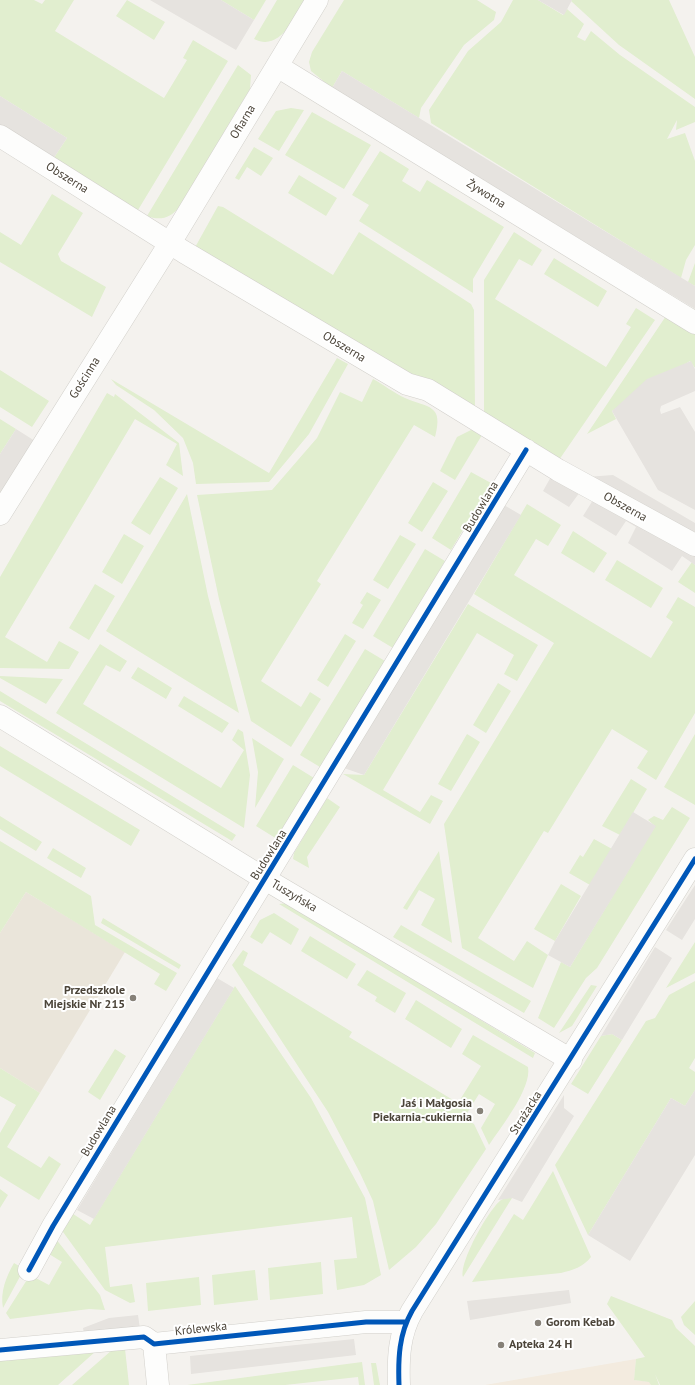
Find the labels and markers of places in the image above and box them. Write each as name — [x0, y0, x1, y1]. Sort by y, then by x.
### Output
place label: Przedszkole Miejskie Nr 215 — [44, 984, 125, 1012]
marker: Przedszkole Miejskie Nr 215 — [128, 993, 138, 1003]
place label: Jaś i Małgosia Piekarnia-cukiernia — [373, 1097, 472, 1125]
marker: Jaś i Małgosia Piekarnia-cukiernia — [475, 1106, 485, 1116]
place label: Gorom Kebab — [546, 1316, 615, 1330]
marker: Gorom Kebab — [533, 1318, 543, 1328]
place label: Apteka 24 H — [509, 1338, 572, 1352]
marker: Apteka 24 H — [496, 1340, 506, 1350]

